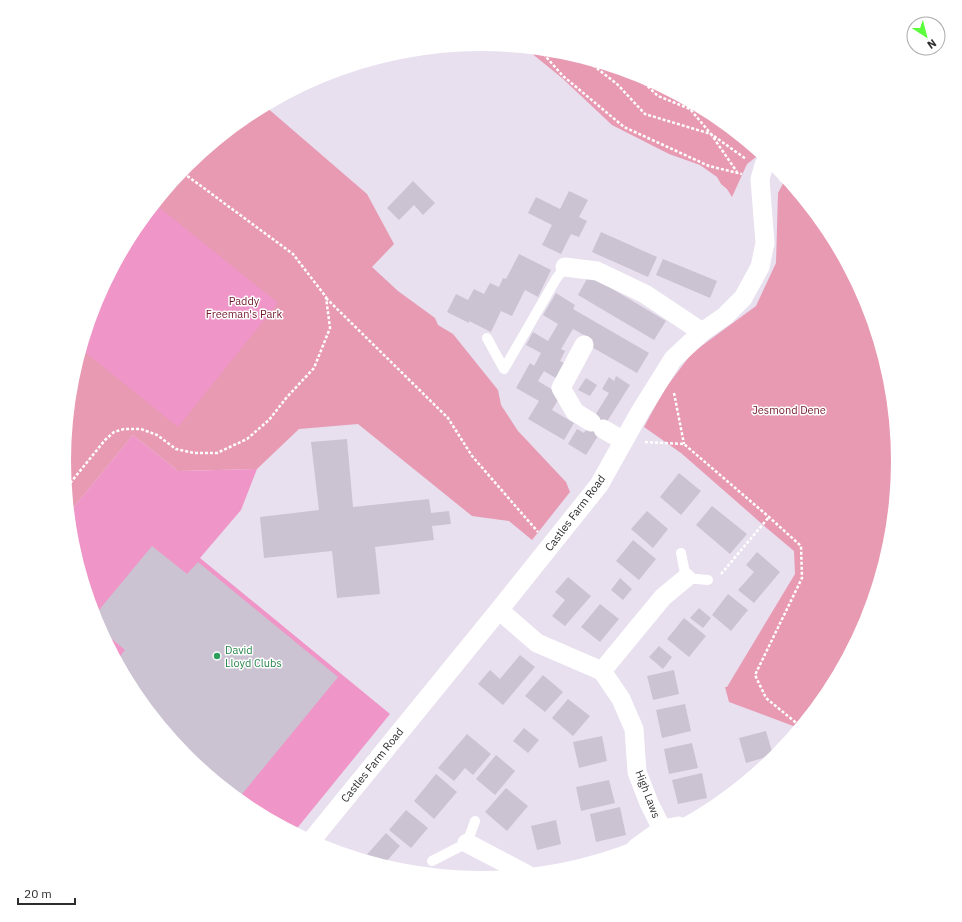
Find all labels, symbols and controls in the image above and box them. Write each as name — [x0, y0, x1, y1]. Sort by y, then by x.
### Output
north arrow — [906, 16, 946, 56]
text: N — [925, 36, 939, 52]
park label: Paddy Freeman's Park — [206, 294, 282, 321]
park label: Jesmond Dene — [752, 403, 826, 417]
street label: Castles Farm Road — [542, 472, 608, 554]
place label: David Lloyd Clubs — [225, 643, 282, 670]
marker: David Lloyd Clubs — [212, 651, 222, 661]
street label: Castles Farm Road — [338, 725, 406, 805]
street label: High Laws — [632, 768, 664, 820]
scale bar — [18, 880, 75, 906]
text: 20 m — [24, 886, 52, 901]

